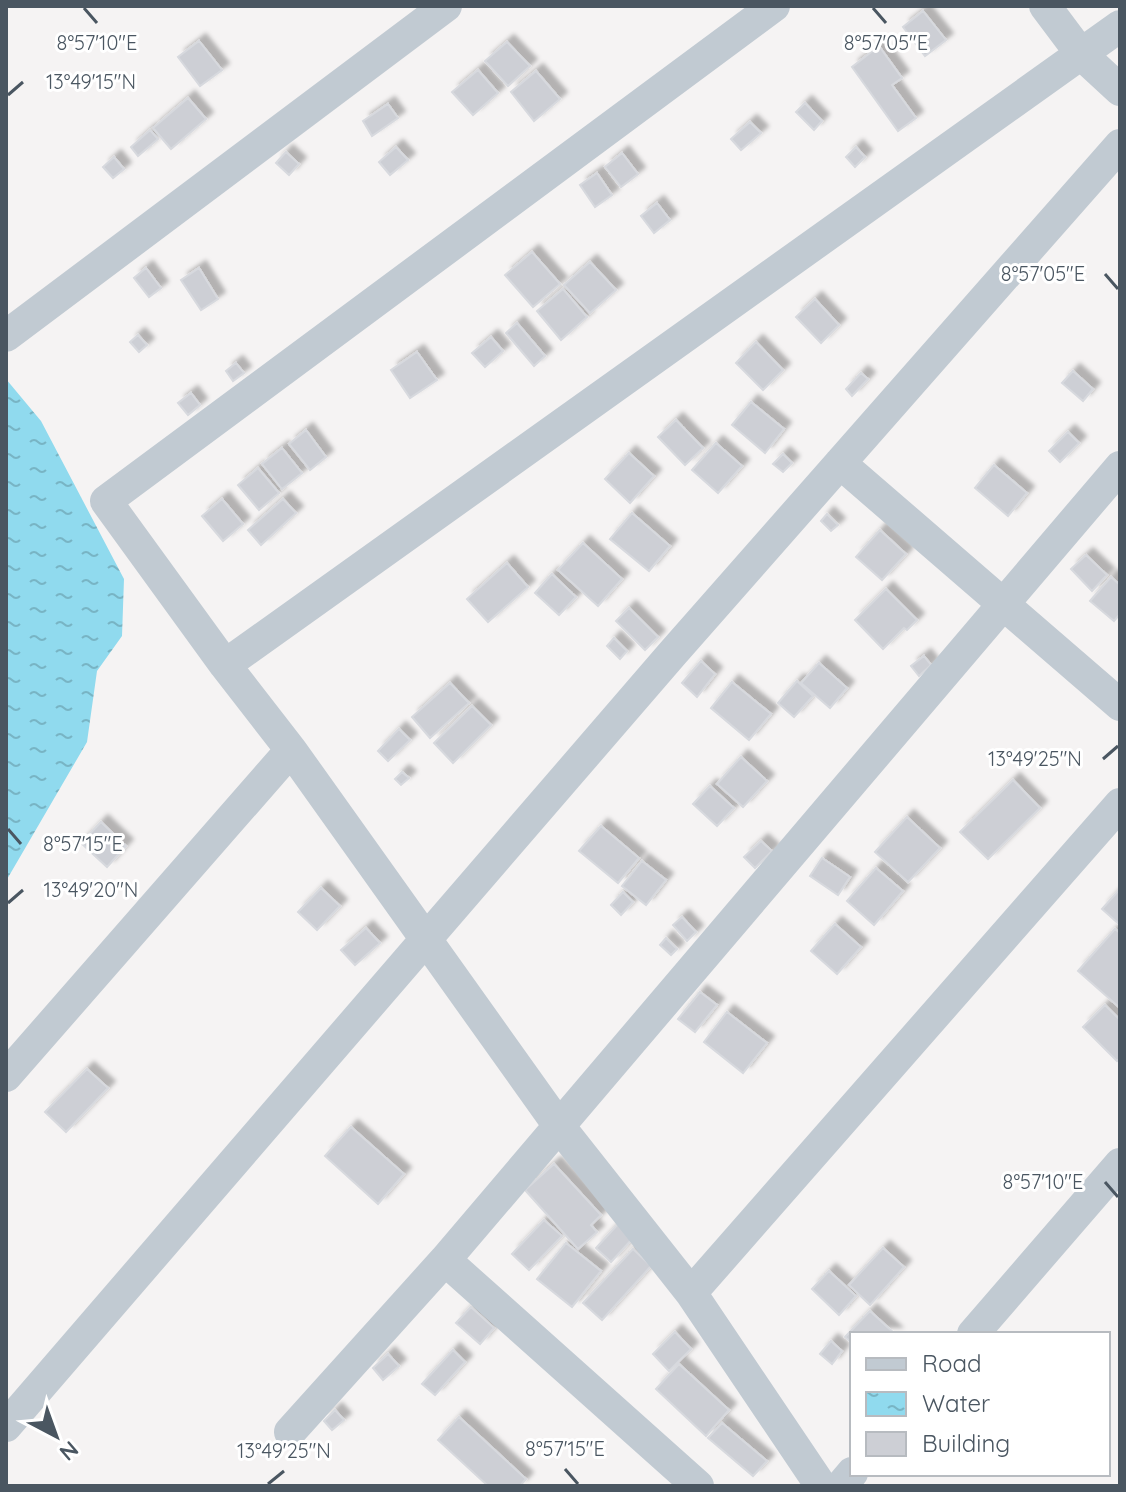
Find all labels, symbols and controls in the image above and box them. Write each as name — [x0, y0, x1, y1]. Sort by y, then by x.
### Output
text: 8°57'10"E — [57, 30, 137, 55]
text: 8°57'05"E — [844, 30, 928, 55]
text: 13°49'15"N — [46, 69, 136, 94]
text: 8°57'05"E — [1001, 261, 1085, 286]
text: 13°49'25"N — [988, 746, 1082, 771]
text: 8°57'15"E — [43, 831, 123, 856]
text: 13°49'20"N — [44, 877, 138, 902]
text: 8°57'10"E — [1003, 1169, 1083, 1194]
legend — [850, 1332, 1110, 1476]
text: Road — [922, 1348, 982, 1378]
text: Water — [922, 1388, 990, 1418]
north arrow — [16, 1396, 96, 1476]
text: Building — [922, 1428, 1010, 1458]
text: N — [54, 1435, 84, 1467]
text: 8°57'15"E — [525, 1436, 605, 1461]
text: 13°49'25"N — [237, 1438, 331, 1463]

